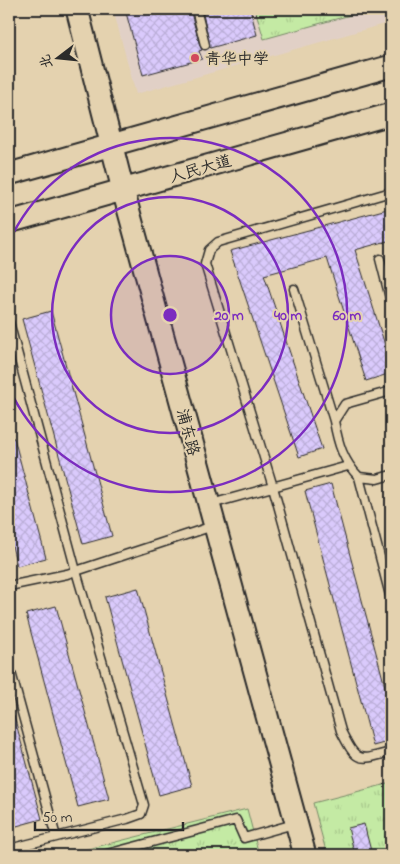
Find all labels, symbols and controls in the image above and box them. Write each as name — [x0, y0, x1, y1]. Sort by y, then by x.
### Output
north arrow — [32, 32, 82, 82]
place label: 青华中学 — [205, 48, 269, 72]
text: 北 — [35, 52, 59, 71]
marker: 青华中学 — [189, 52, 201, 64]
street label: 人民大道 — [166, 150, 235, 190]
text: 20 m — [213, 305, 244, 327]
text: 40 m — [273, 305, 302, 327]
text: 60 m — [332, 305, 362, 327]
centre of rings — [161, 306, 179, 324]
street label: 浦东路 — [169, 406, 205, 459]
scale bar — [35, 799, 182, 831]
text: 50 m — [42, 807, 73, 829]

